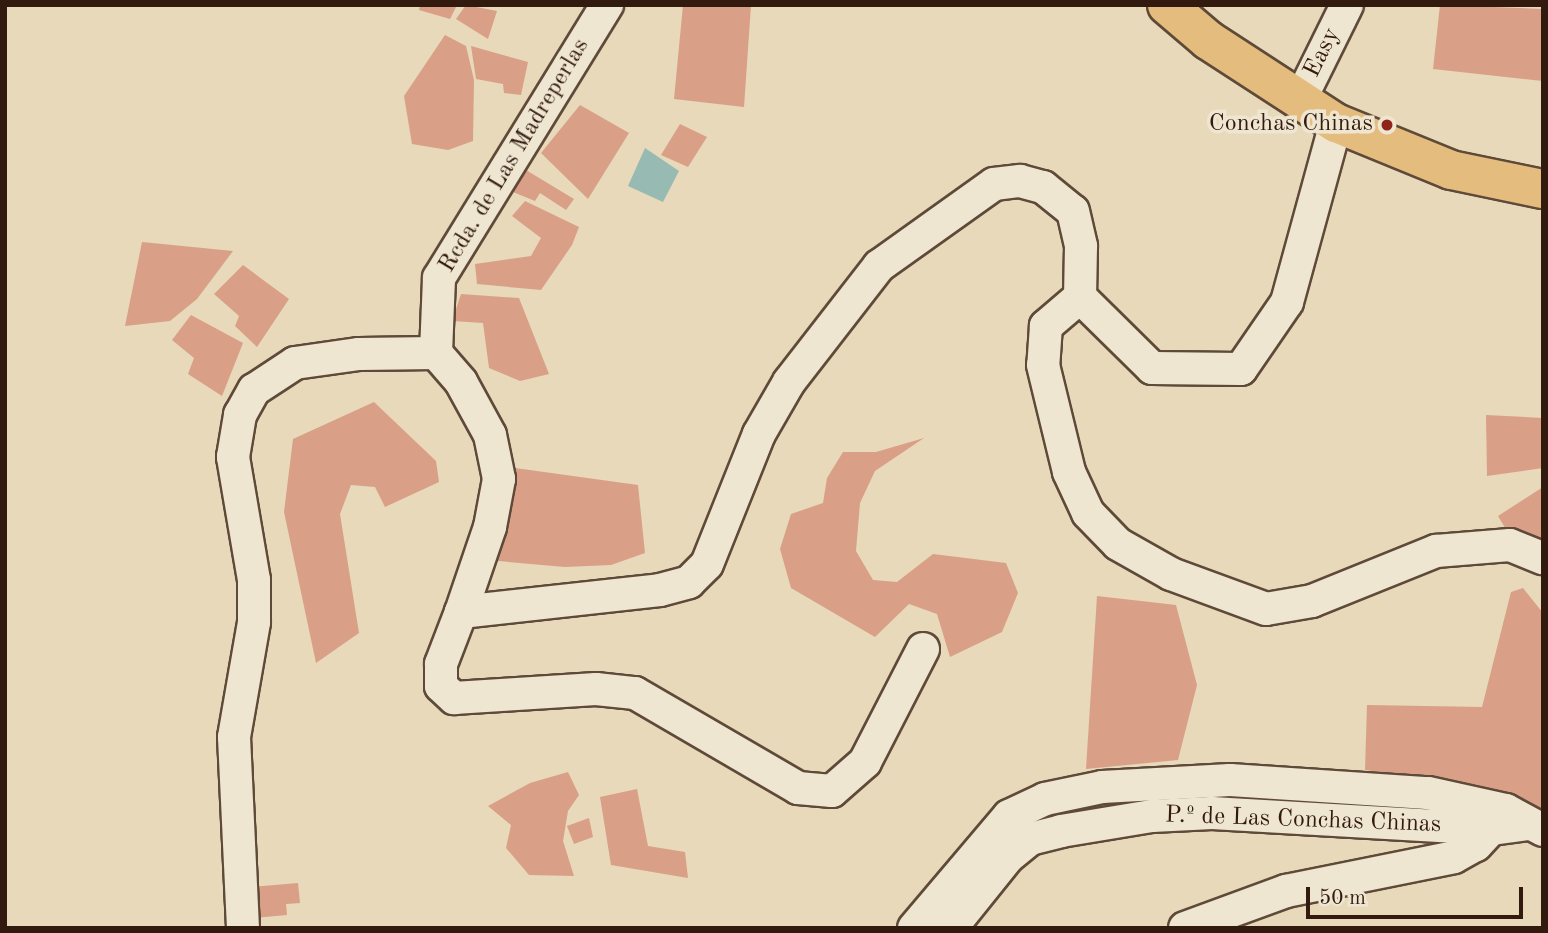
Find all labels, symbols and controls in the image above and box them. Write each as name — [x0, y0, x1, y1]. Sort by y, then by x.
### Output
street label: Easy — [1299, 24, 1347, 82]
street label: Rcda. de Las Madreperlas — [434, 34, 596, 278]
place label: Conchas Chinas — [1209, 111, 1373, 139]
marker: Conchas Chinas — [1379, 117, 1395, 133]
street label: P.º de Las Conchas Chinas — [1164, 802, 1442, 840]
scale bar — [1310, 874, 1527, 918]
text: 50 m — [1319, 888, 1366, 909]

